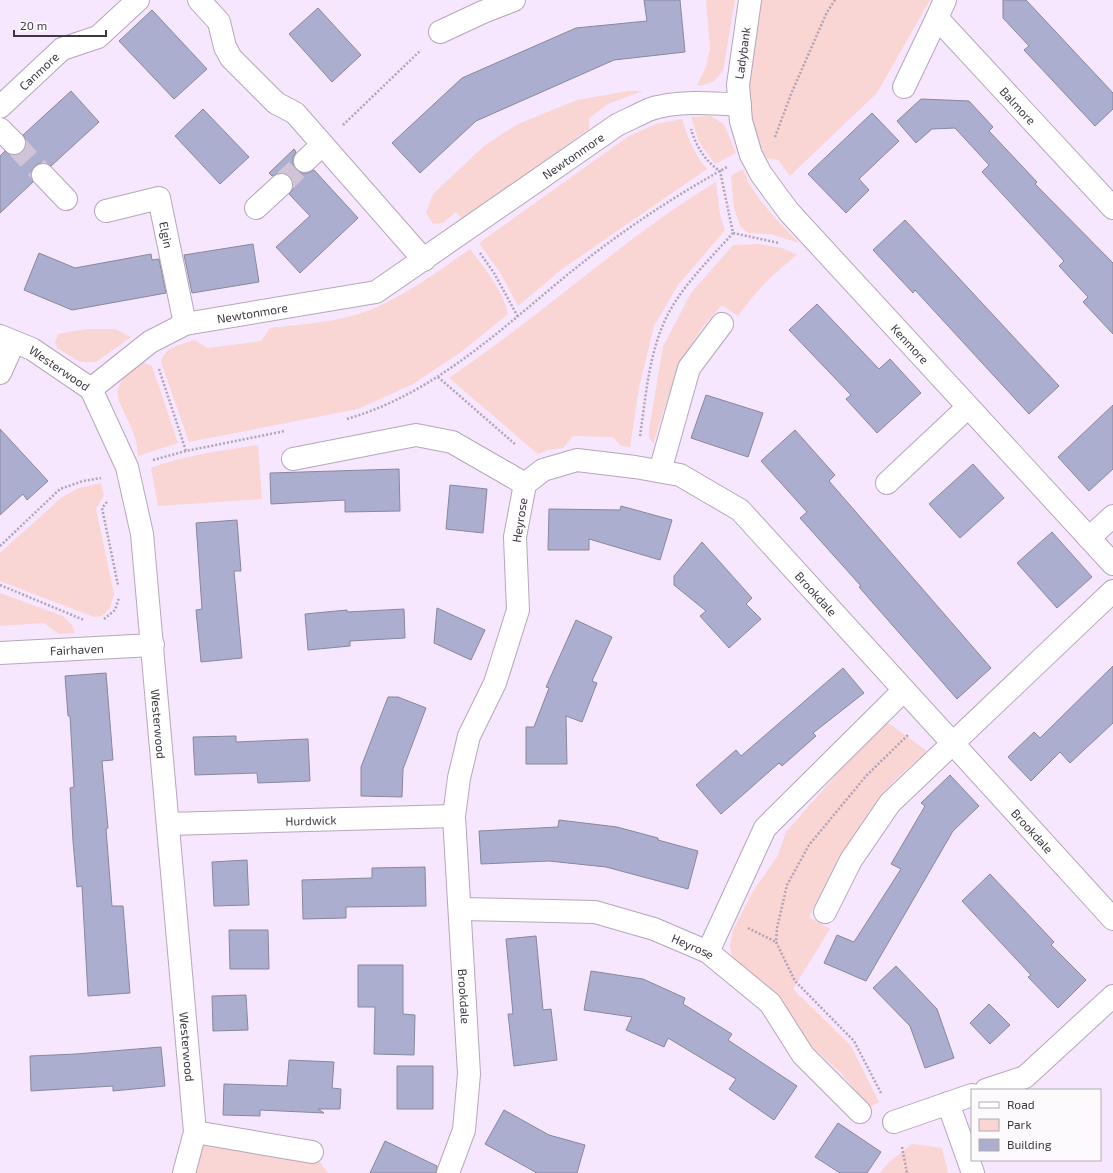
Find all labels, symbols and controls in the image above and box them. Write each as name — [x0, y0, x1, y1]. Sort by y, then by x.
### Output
scale bar — [14, 12, 106, 38]
text: 20 m — [20, 18, 47, 32]
street label: Ladybank — [731, 26, 753, 80]
street label: Canmore — [16, 49, 61, 93]
street label: Balmore — [997, 84, 1039, 127]
street label: Newtonmore — [539, 129, 606, 182]
street label: Elgin — [157, 220, 176, 249]
street label: Newtonmore — [216, 300, 289, 326]
street label: Kenmore — [888, 321, 932, 366]
street label: Westerwood — [27, 342, 93, 393]
street label: Heyrose — [509, 497, 529, 543]
street label: Brookdale — [792, 568, 840, 619]
street label: Fairhaven — [50, 641, 104, 657]
street label: Westerwood — [149, 688, 169, 759]
street label: Brookdale — [1009, 806, 1056, 856]
street label: Hurdwick — [285, 812, 337, 828]
street label: Heyrose — [670, 930, 717, 961]
street label: Brookdale — [456, 968, 473, 1024]
street label: Westerwood — [177, 1011, 197, 1082]
legend — [971, 1089, 1101, 1161]
text: Road — [1007, 1097, 1035, 1111]
text: Park — [1007, 1117, 1032, 1131]
text: Building — [1007, 1137, 1052, 1151]

